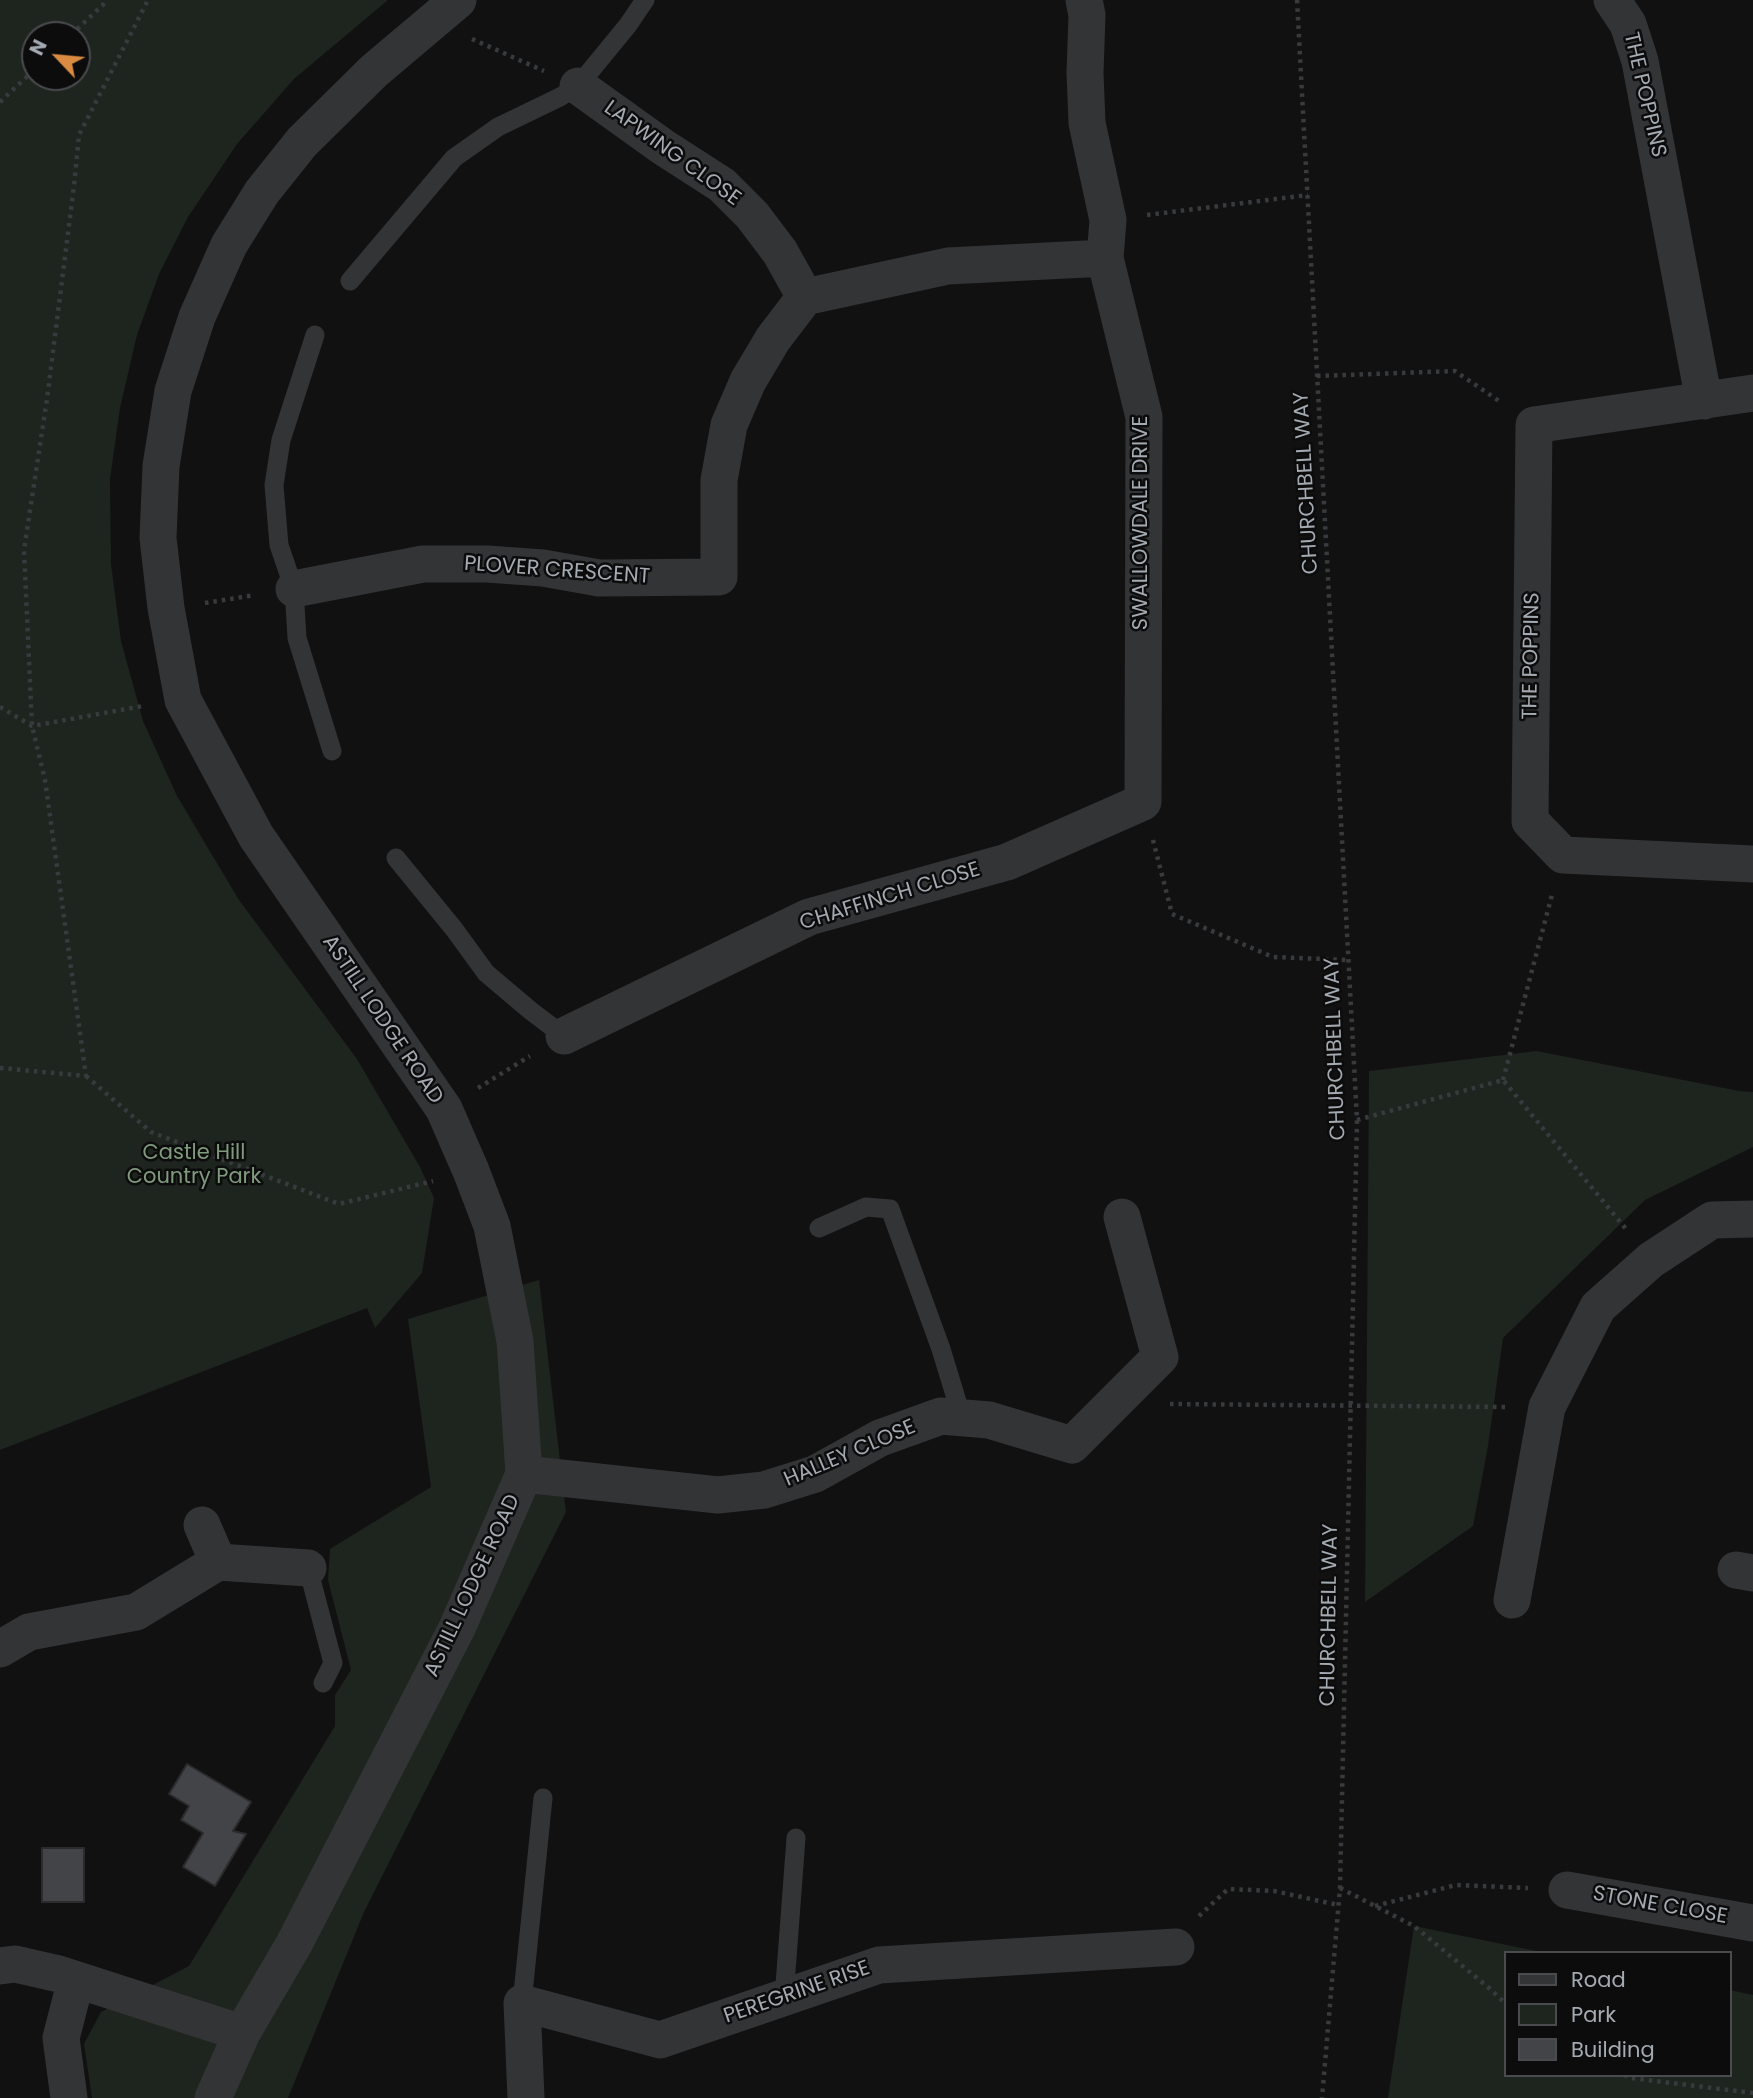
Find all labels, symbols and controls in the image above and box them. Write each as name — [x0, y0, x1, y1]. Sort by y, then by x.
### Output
north arrow — [21, 21, 91, 91]
street label: THE POPPINS — [1617, 30, 1671, 160]
text: N — [23, 35, 54, 60]
street label: LAPWING CLOSE — [599, 96, 745, 212]
street label: CHURCHBELL WAY — [1290, 391, 1324, 575]
street label: SWALLOWDALE DRIVE — [1129, 416, 1155, 630]
street label: PLOVER CRESCENT — [463, 552, 651, 590]
street label: THE POPPINS — [1518, 592, 1546, 720]
street label: CHAFFINCH CLOSE — [797, 858, 983, 936]
street label: ASTILL LODGE ROAD — [316, 931, 448, 1109]
street label: CHURCHBELL WAY — [1320, 957, 1352, 1141]
park label: Castle Hill Country Park — [127, 1141, 261, 1191]
street label: HALLEY CLOSE — [780, 1415, 920, 1493]
street label: ASTILL LODGE ROAD — [420, 1491, 526, 1681]
street label: CHURCHBELL WAY — [1316, 1523, 1344, 1707]
street label: STONE CLOSE — [1591, 1882, 1729, 1930]
legend — [1504, 1951, 1732, 2077]
street label: PEREGRINE RISE — [721, 1956, 873, 2030]
text: Road — [1571, 1965, 1626, 1994]
text: Park — [1571, 2000, 1616, 2029]
text: Building — [1571, 2035, 1655, 2064]

